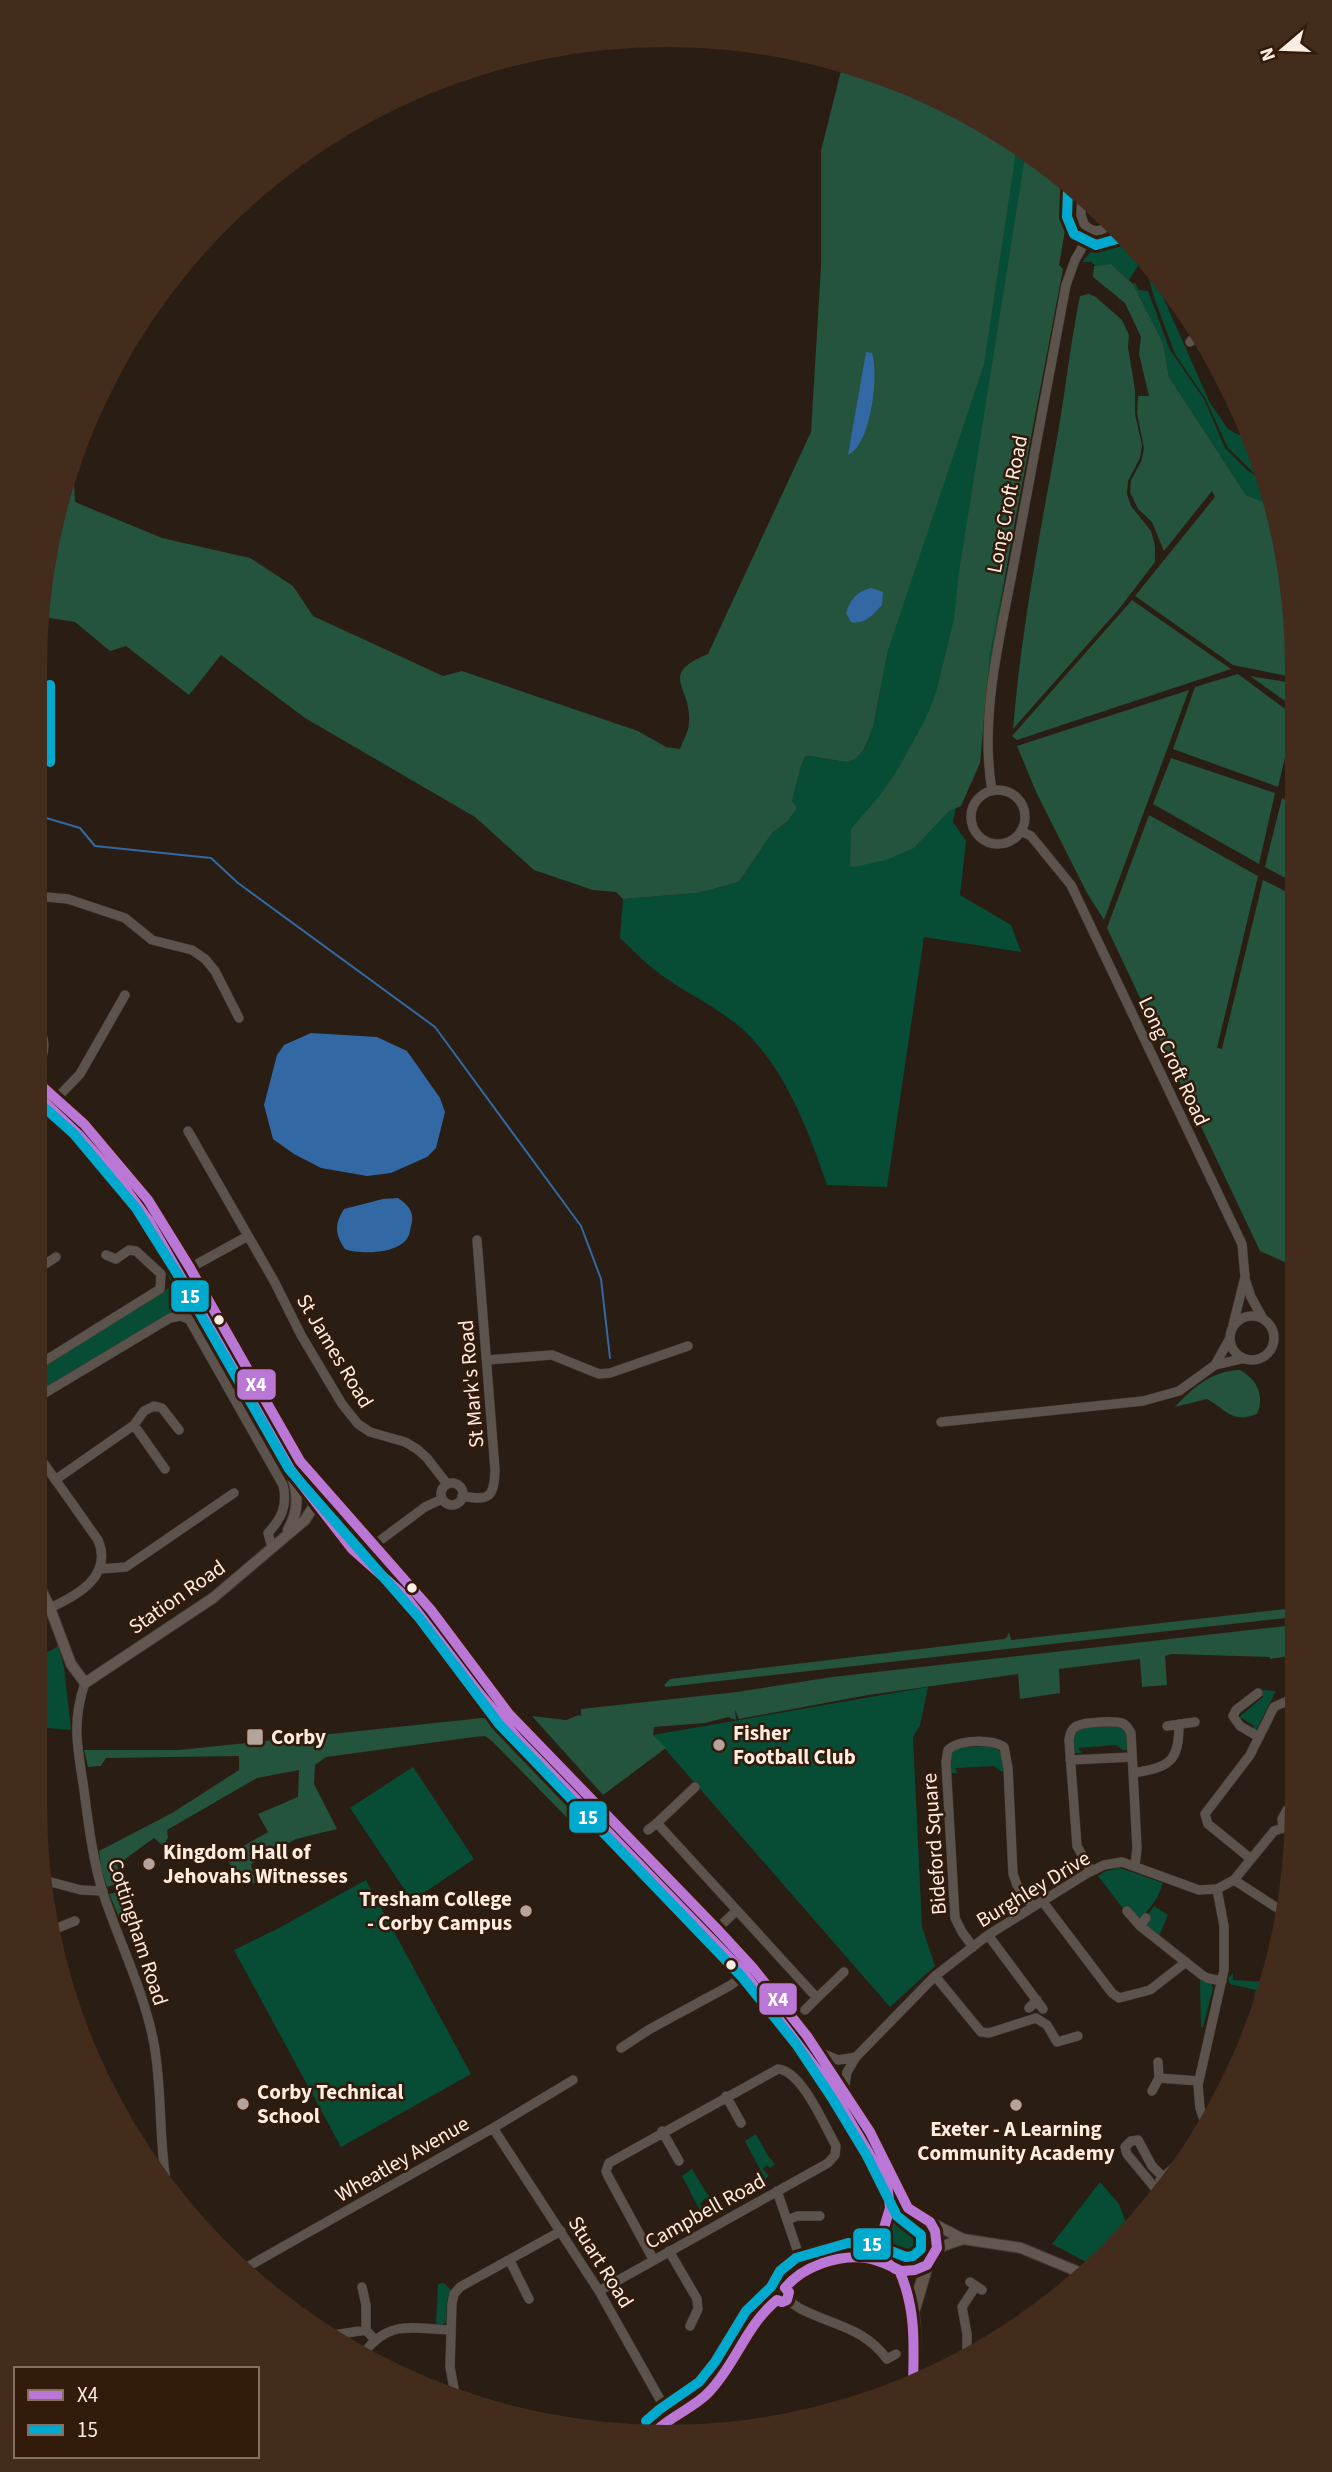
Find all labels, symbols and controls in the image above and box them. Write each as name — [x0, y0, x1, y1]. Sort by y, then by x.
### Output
north arrow — [1248, 14, 1318, 84]
text: N — [1254, 44, 1283, 64]
street label: Long Croft Road — [979, 433, 1035, 575]
street label: Long Croft Road — [1131, 991, 1217, 1131]
line badge: 15 — [170, 1279, 210, 1313]
text: 15 — [180, 1284, 200, 1311]
street label: St James Road — [289, 1288, 381, 1414]
unlabelled marker — [212, 1313, 226, 1327]
street label: St Mark's Road — [450, 1319, 492, 1449]
line badge: X4 — [236, 1368, 277, 1401]
text: X4 — [246, 1372, 266, 1399]
street label: Station Road — [122, 1553, 232, 1641]
unlabelled marker — [405, 1581, 419, 1595]
place label: Fisher Football Club — [733, 1718, 856, 1772]
place label: Corby — [271, 1722, 326, 1752]
marker: Corby — [245, 1727, 265, 1747]
marker: Fisher Football Club — [711, 1737, 727, 1753]
street label: Bideford Square — [914, 1772, 954, 1916]
line badge: 15 — [568, 1800, 608, 1834]
text: 15 — [578, 1805, 598, 1832]
place label: Kingdom Hall of Jehovahs Witnesses — [163, 1837, 348, 1891]
street label: Burghley Drive — [970, 1843, 1096, 1935]
street label: Cottingham Road — [100, 1855, 176, 2009]
marker: Kingdom Hall of Jehovahs Witnesses — [141, 1856, 157, 1872]
place label: Tresham College - Corby Campus — [359, 1884, 512, 1938]
marker: Tresham College - Corby Campus — [518, 1903, 534, 1919]
unlabelled marker — [724, 1958, 738, 1972]
line badge: X4 — [758, 1982, 798, 2016]
text: X4 — [768, 1987, 788, 2014]
place label: Corby Technical School — [257, 2077, 404, 2131]
marker: Corby Technical School — [235, 2096, 251, 2112]
marker: Exeter - A Learning Community Academy — [1008, 2097, 1024, 2113]
street label: Wheatley Avenue — [330, 2108, 474, 2210]
place label: Exeter - A Learning Community Academy — [917, 2114, 1115, 2168]
street label: Campbell Road — [639, 2165, 771, 2257]
street label: Stuart Road — [561, 2210, 641, 2314]
line badge: 15 — [852, 2227, 892, 2261]
text: 15 — [862, 2232, 882, 2259]
legend — [14, 2367, 259, 2458]
text: X4 — [77, 2380, 98, 2410]
text: 15 — [77, 2415, 98, 2445]

